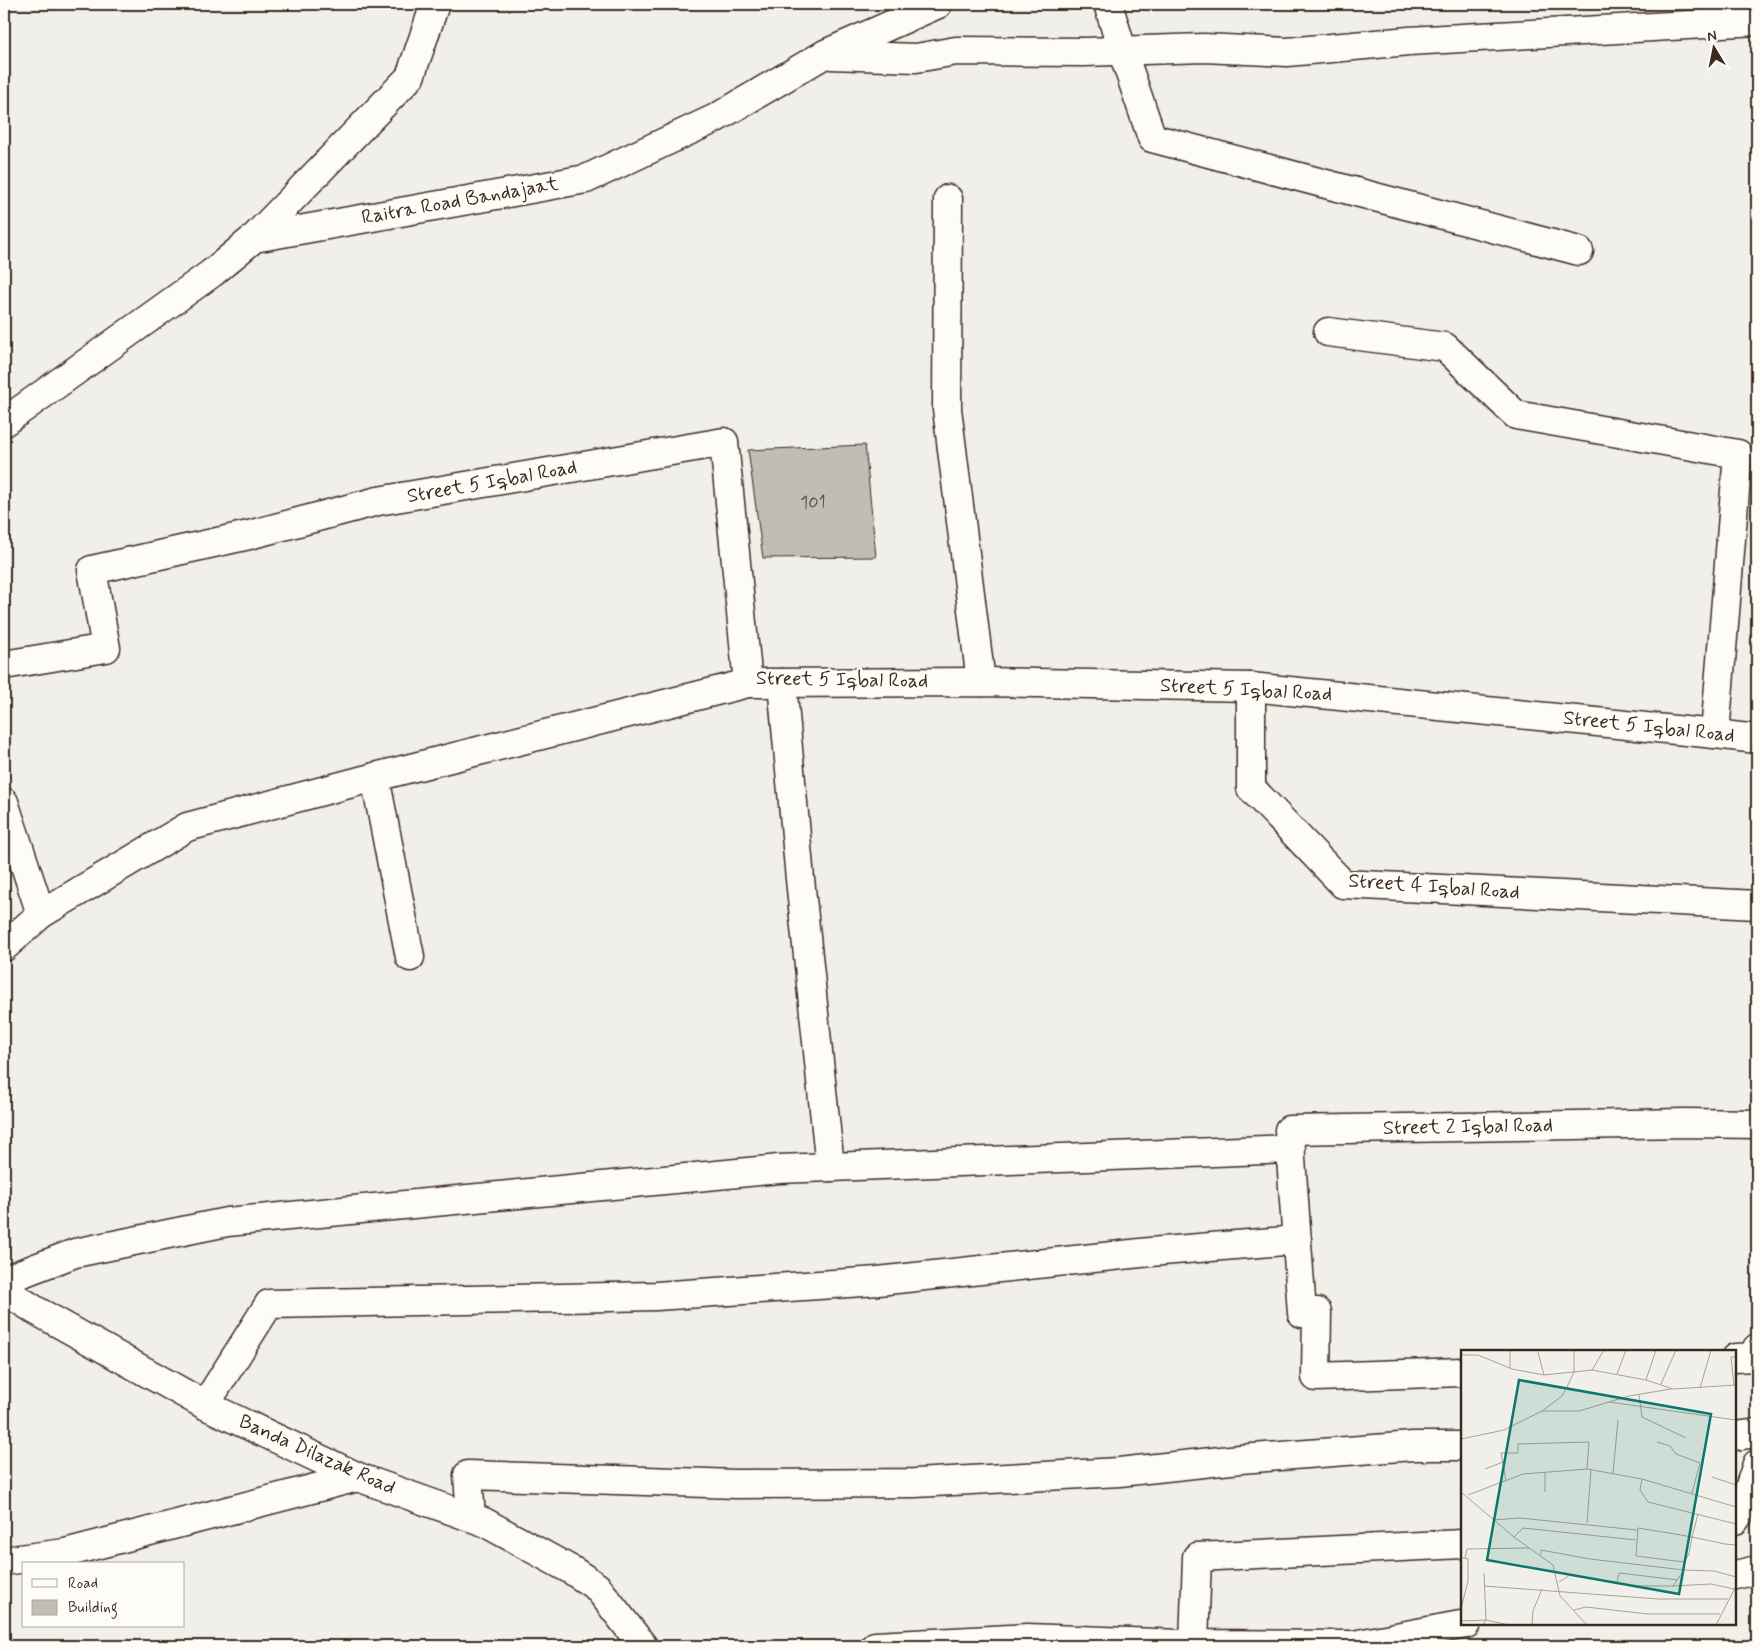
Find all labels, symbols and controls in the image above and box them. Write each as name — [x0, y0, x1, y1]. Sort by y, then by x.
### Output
north arrow — [1688, 22, 1738, 72]
text: N — [1706, 27, 1718, 46]
street label: Raitra Road Bandajaat — [359, 170, 561, 232]
street label: Street 5 Iqbal Road — [405, 454, 579, 510]
house number: 101 — [800, 491, 826, 515]
street label: Street 5 Iqbal Road — [756, 665, 928, 695]
street label: Street 5 Iqbal Road — [1159, 672, 1333, 708]
street label: Street 5 Iqbal Road — [1562, 705, 1736, 749]
street label: Street 4 Iqbal Road — [1347, 868, 1521, 906]
street label: Street 2 Iqbal Road — [1383, 1112, 1553, 1142]
inset map — [1461, 1350, 1736, 1625]
street label: Banda Dilazak Road — [235, 1408, 399, 1502]
legend — [22, 1562, 185, 1628]
text: Road — [68, 1574, 98, 1594]
text: Building — [68, 1598, 118, 1619]

